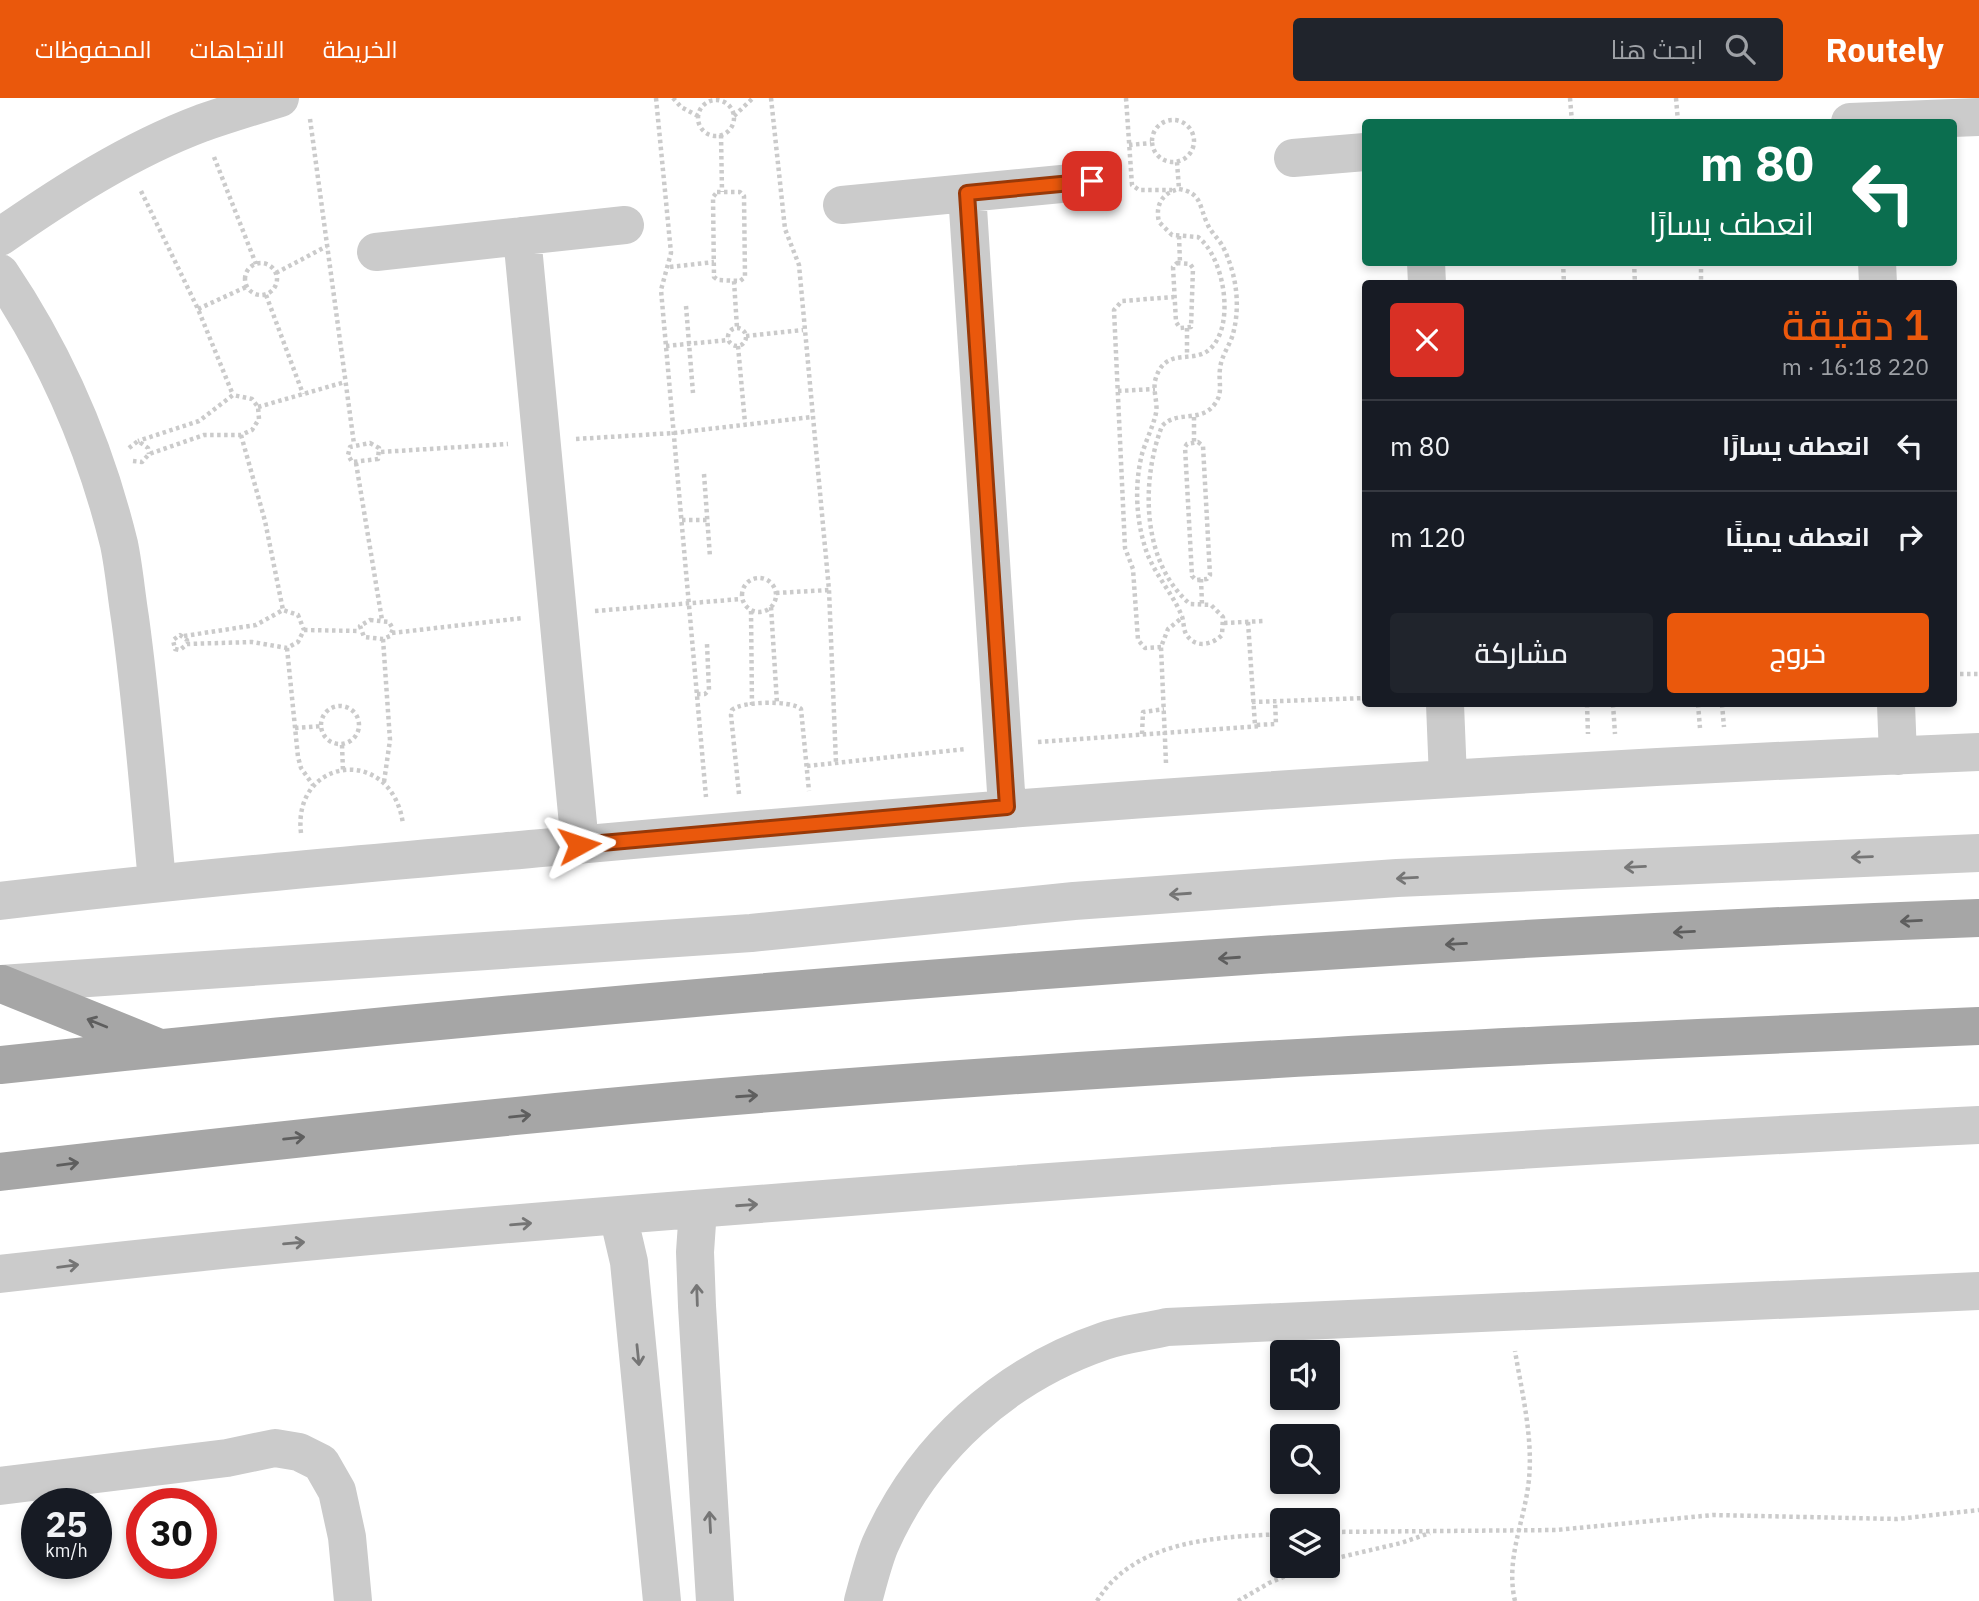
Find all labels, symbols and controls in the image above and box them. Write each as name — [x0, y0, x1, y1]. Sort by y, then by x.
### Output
search box — [1293, 18, 1783, 81]
text: Routely — [1825, 28, 1944, 71]
icon: search — [1721, 30, 1759, 68]
text: ابحث هنا — [1610, 32, 1703, 66]
text: المحفوظات — [35, 33, 152, 65]
text: الاتجاهات — [190, 33, 285, 65]
text: الخريطة — [323, 33, 398, 65]
text: 80 m — [1700, 131, 1814, 194]
icon: left — [1838, 147, 1929, 238]
pin — [1062, 151, 1122, 211]
icon: arrive — [1073, 162, 1111, 200]
text: انعطف يسارًا — [1649, 202, 1814, 244]
text: 1 دقيقة — [1782, 297, 1929, 352]
button: close — [1390, 303, 1464, 377]
text: 220 m · 16:18 — [1782, 351, 1929, 381]
icon: left — [1891, 427, 1929, 465]
text: انعطف يسارًا — [1722, 428, 1870, 462]
text: 80 m — [1390, 429, 1450, 463]
icon: right — [1891, 518, 1929, 556]
text: انعطف يمينًا — [1725, 519, 1870, 553]
text: 120 m — [1390, 520, 1466, 554]
button: مشاركة — [1390, 613, 1653, 693]
button: خروج — [1667, 613, 1929, 693]
position arrow — [542, 808, 616, 882]
one-way arrow — [1851, 851, 1874, 864]
one-way arrow — [1623, 860, 1646, 873]
one-way arrow — [1396, 871, 1419, 884]
one-way arrow — [1170, 888, 1192, 901]
one-way arrow — [1900, 915, 1923, 928]
one-way arrow — [1672, 926, 1695, 939]
one-way arrow — [1445, 937, 1468, 950]
one-way arrow — [1219, 952, 1241, 965]
one-way arrow — [87, 1015, 108, 1028]
one-way arrow — [735, 1089, 758, 1102]
one-way arrow — [508, 1109, 531, 1122]
one-way arrow — [282, 1132, 305, 1145]
one-way arrow — [56, 1157, 79, 1170]
one-way arrow — [736, 1198, 758, 1211]
one-way arrow — [509, 1217, 532, 1230]
one-way arrow — [282, 1237, 305, 1250]
one-way arrow — [56, 1260, 79, 1273]
one-way arrow — [690, 1284, 703, 1307]
map controls — [1270, 1340, 1340, 1578]
button: sound — [1270, 1340, 1340, 1410]
one-way arrow — [632, 1343, 645, 1366]
button: search — [1270, 1424, 1340, 1494]
speed limit sign: 30 — [126, 1488, 217, 1579]
text: 25 — [45, 1501, 88, 1547]
button: layers — [1270, 1508, 1340, 1578]
one-way arrow — [703, 1511, 716, 1534]
text: km/h — [45, 1539, 88, 1562]

